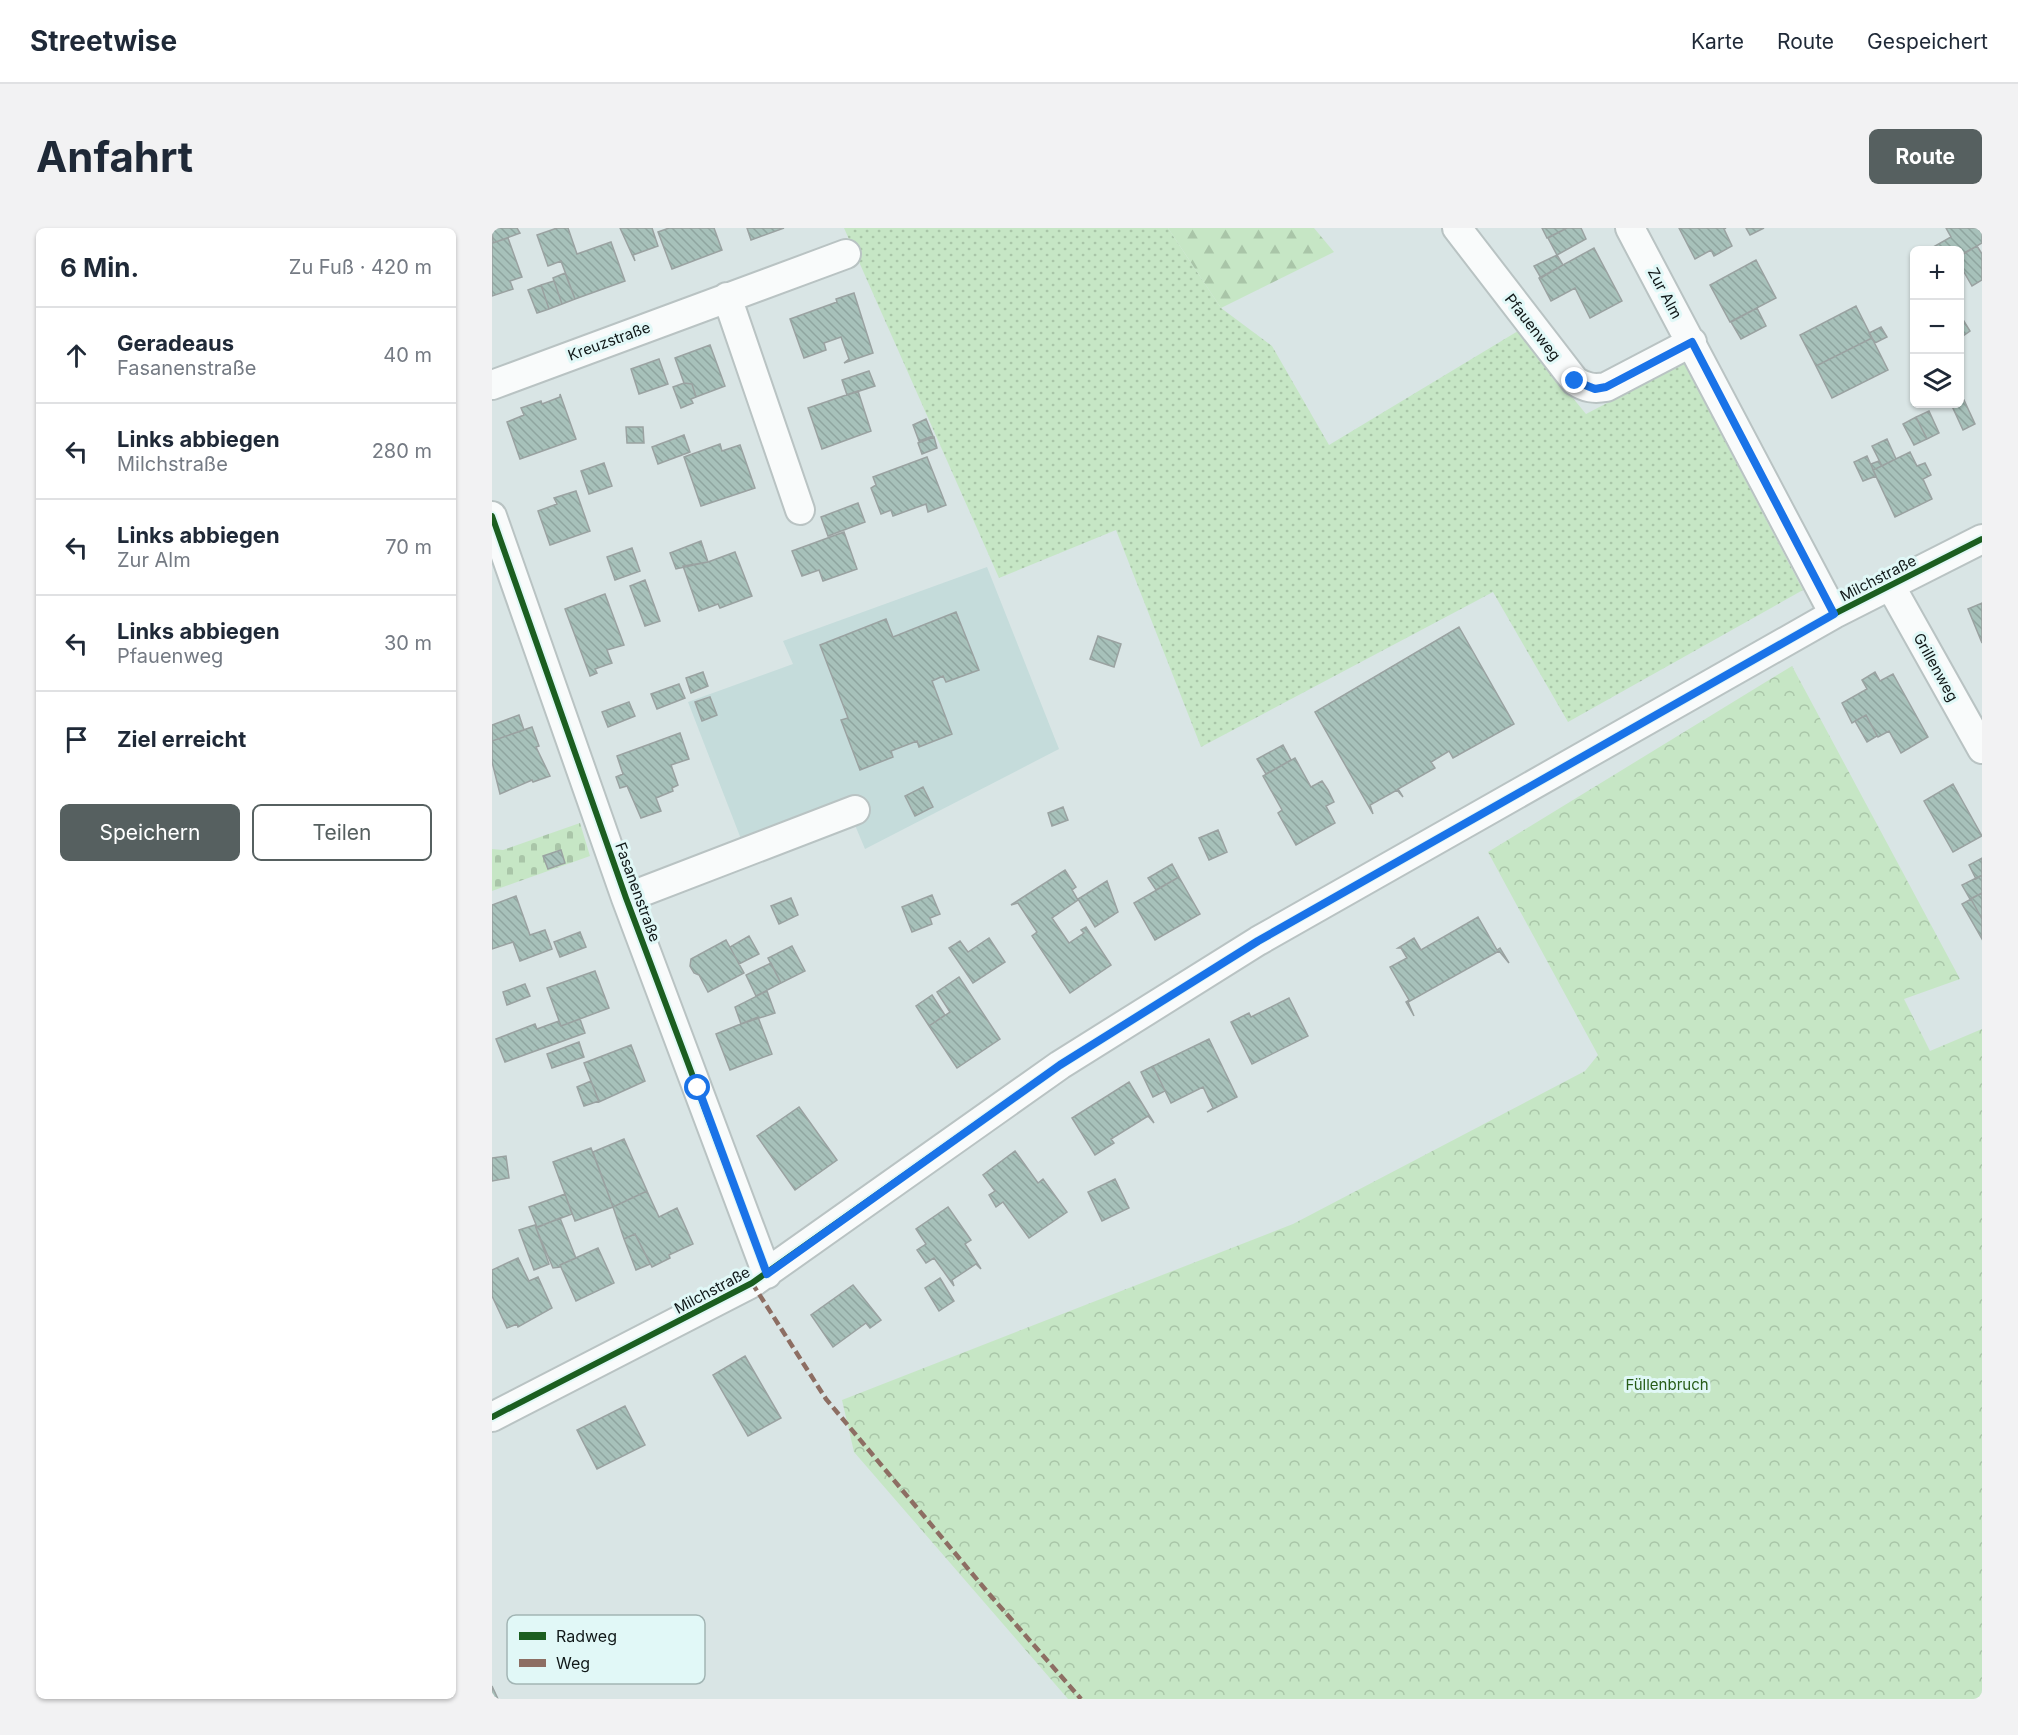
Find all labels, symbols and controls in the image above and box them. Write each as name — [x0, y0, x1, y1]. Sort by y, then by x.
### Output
text: Streetwise — [30, 24, 177, 58]
text: Karte — [1691, 29, 1744, 54]
text: Route — [1777, 29, 1834, 54]
text: Gespeichert — [1867, 29, 1988, 54]
button: Route — [1869, 129, 1982, 184]
text: Anfahrt — [36, 131, 193, 182]
map controls — [1910, 246, 1964, 408]
button: + — [1910, 246, 1964, 300]
text: 6 Min. — [60, 252, 139, 283]
text: Zu Fuß · 420 m — [289, 255, 432, 279]
street label: Zur Alm — [1644, 264, 1686, 322]
street label: Pfauenweg — [1501, 290, 1565, 364]
button: − — [1910, 300, 1964, 354]
street label: Kreuzstraße — [565, 317, 653, 365]
text: Geradeaus — [117, 330, 234, 356]
icon: ahead — [60, 339, 93, 372]
text: 40 m — [383, 343, 432, 367]
button: layers — [1910, 354, 1964, 408]
text: Fasanenstraße — [117, 356, 256, 380]
route end — [1561, 367, 1587, 393]
text: Links abbiegen — [117, 426, 280, 452]
icon: left — [60, 435, 93, 468]
text: 280 m — [372, 439, 432, 463]
text: Milchstraße — [117, 452, 228, 476]
text: Links abbiegen — [117, 522, 280, 548]
icon: left — [60, 531, 93, 564]
text: 70 m — [385, 535, 432, 559]
text: Zur Alm — [117, 548, 191, 572]
street label: Milchstraße — [1837, 551, 1919, 605]
text: Links abbiegen — [117, 618, 280, 644]
icon: left — [60, 627, 93, 660]
street label: Grillenweg — [1909, 629, 1963, 705]
text: 30 m — [384, 631, 432, 655]
text: Pfauenweg — [117, 644, 223, 668]
icon: arrive — [60, 723, 93, 756]
text: Ziel erreicht — [117, 726, 246, 752]
button: Speichern — [60, 804, 240, 861]
button: Teilen — [252, 804, 432, 861]
street label: Fasanenstraße — [611, 840, 665, 944]
route start — [684, 1074, 710, 1100]
street label: Milchstraße — [671, 1262, 753, 1318]
park label: Füllenbruch — [1625, 1375, 1709, 1394]
legend — [507, 1615, 705, 1684]
text: Radweg — [556, 1626, 617, 1646]
text: Weg — [556, 1653, 590, 1673]

